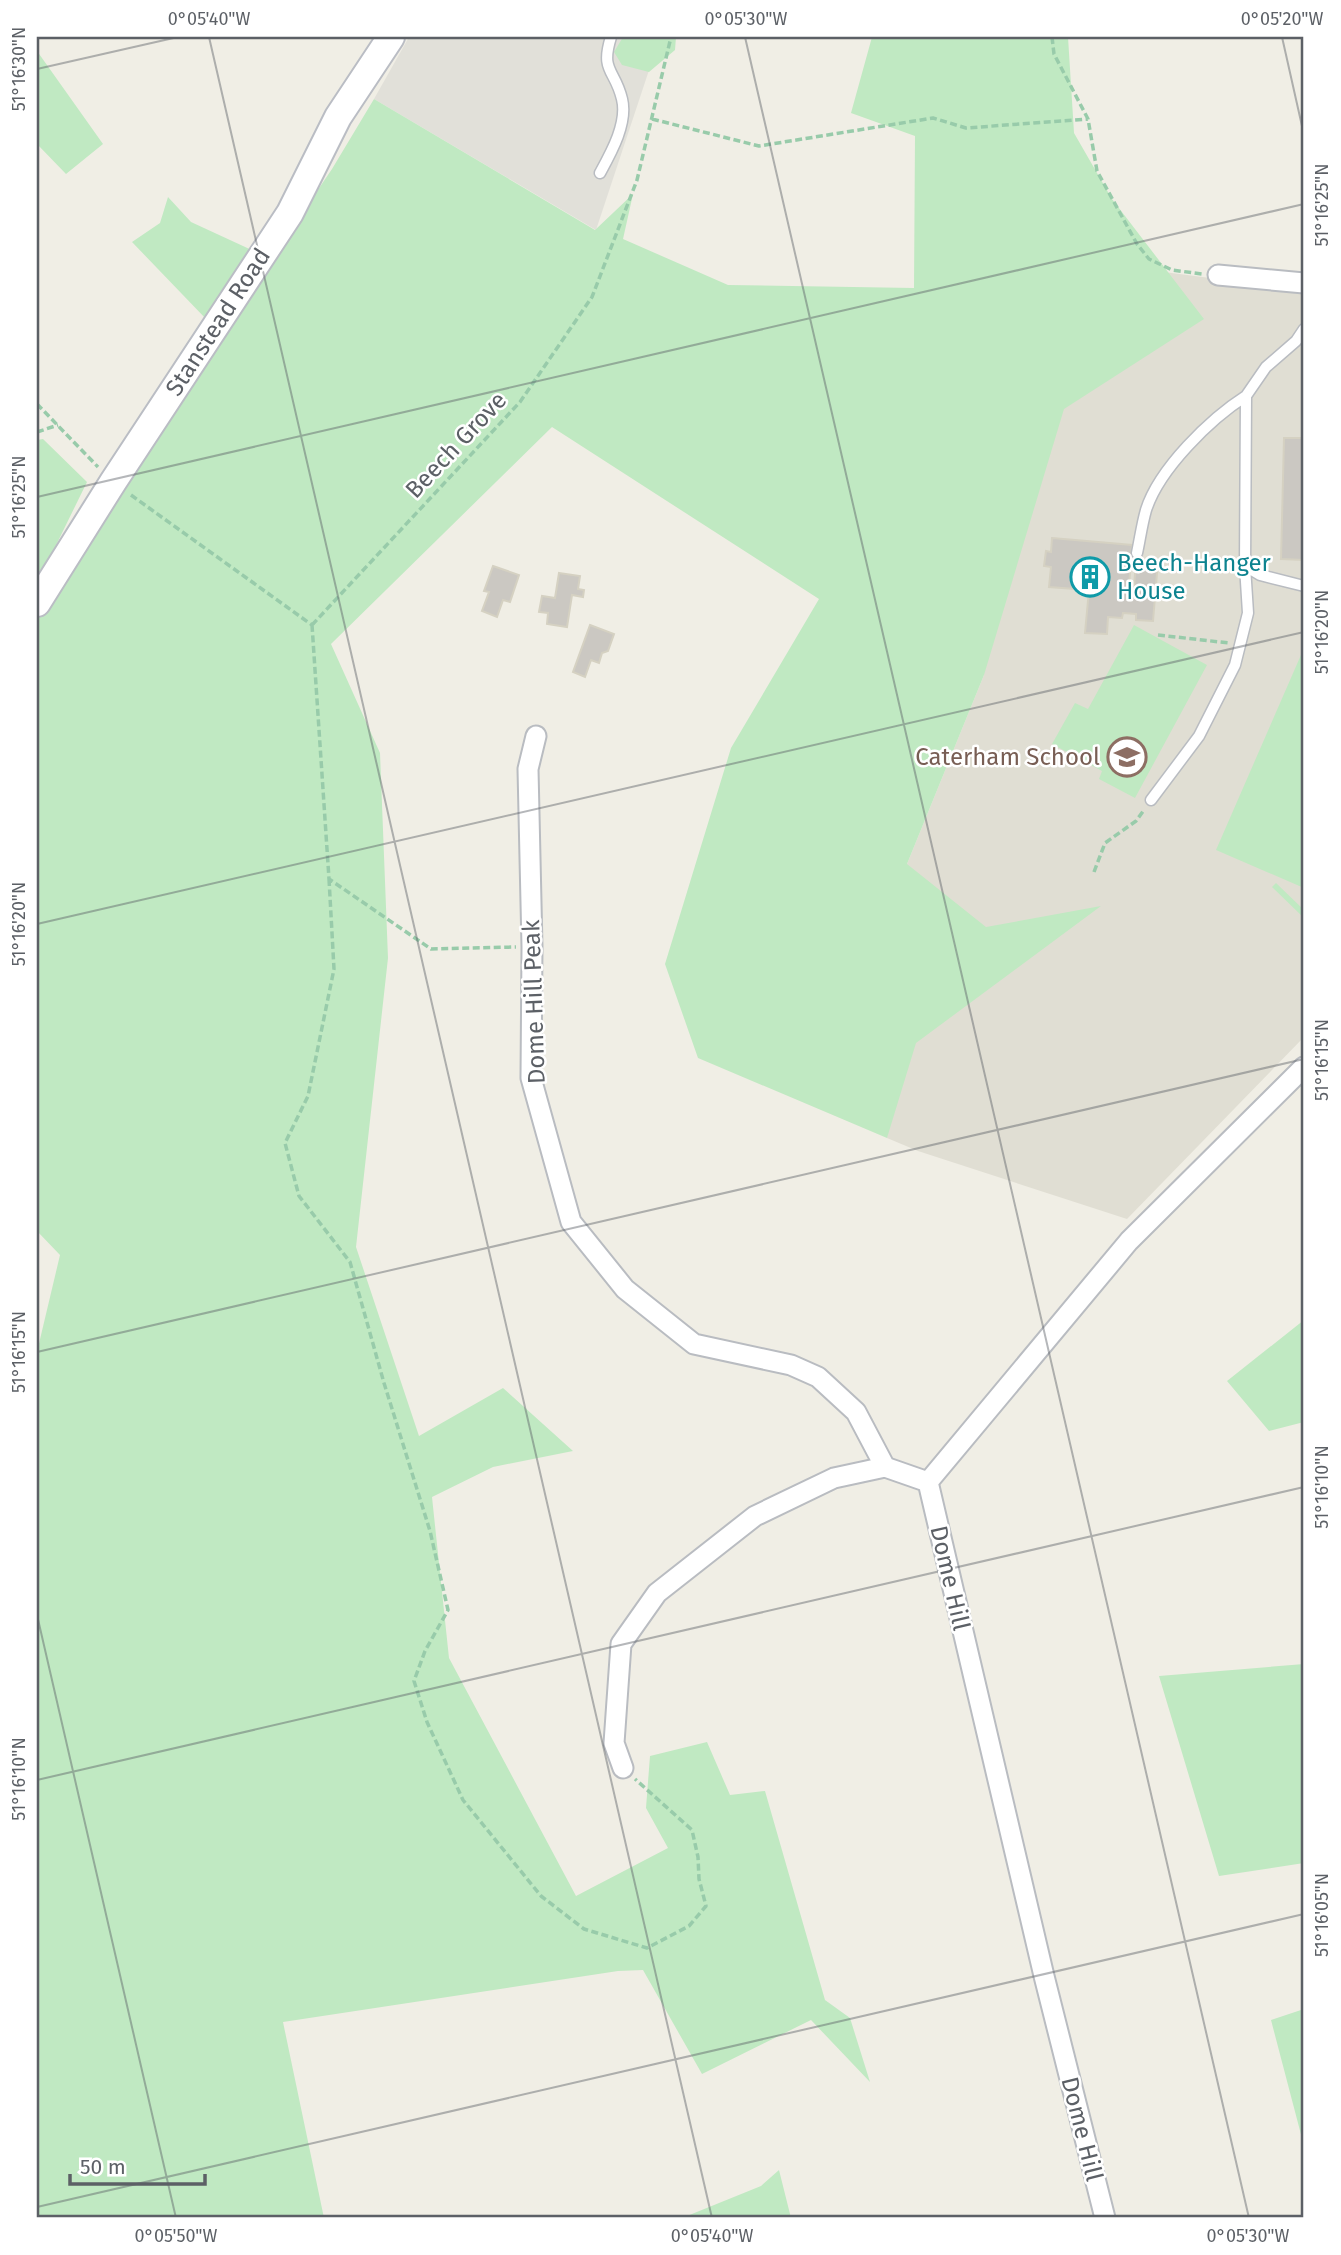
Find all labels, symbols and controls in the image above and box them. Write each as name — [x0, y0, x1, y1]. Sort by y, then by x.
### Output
text: 0°05'40"W — [168, 8, 250, 30]
text: 0°05'30"W — [705, 8, 788, 30]
text: 0°05'20"W — [1241, 8, 1324, 30]
text: 51°16'30"N — [8, 27, 30, 111]
text: 51°16'25"N — [1311, 163, 1333, 247]
street label: Stanstead Road — [160, 243, 276, 401]
street label: Beech Grove — [400, 386, 512, 504]
text: 51°16'25"N — [8, 455, 30, 539]
place label: Beech-Hanger House — [1117, 549, 1272, 605]
building icon: Beech-Hanger House — [1069, 556, 1111, 598]
text: 51°16'20"N — [1311, 590, 1333, 674]
school or university icon: Caterham School — [1106, 736, 1148, 778]
place label: Caterham School — [915, 743, 1100, 771]
text: 51°16'20"N — [8, 882, 30, 966]
street label: Dome Hill Peak — [517, 919, 551, 1085]
text: 51°16'15"N — [1311, 1019, 1333, 1101]
text: 51°16'15"N — [8, 1311, 30, 1393]
text: 51°16'10"N — [1311, 1445, 1333, 1529]
street label: Dome Hill — [924, 1523, 976, 1633]
text: 51°16'10"N — [8, 1737, 30, 1821]
text: 51°16'05"N — [1311, 1873, 1333, 1957]
street label: Dome Hill — [1056, 2074, 1108, 2184]
scale bar — [70, 2143, 205, 2187]
text: 50 m — [80, 2154, 126, 2180]
text: 0°05'50"W — [135, 2225, 218, 2247]
text: 0°05'40"W — [671, 2225, 753, 2247]
text: 0°05'30"W — [1207, 2225, 1290, 2247]

